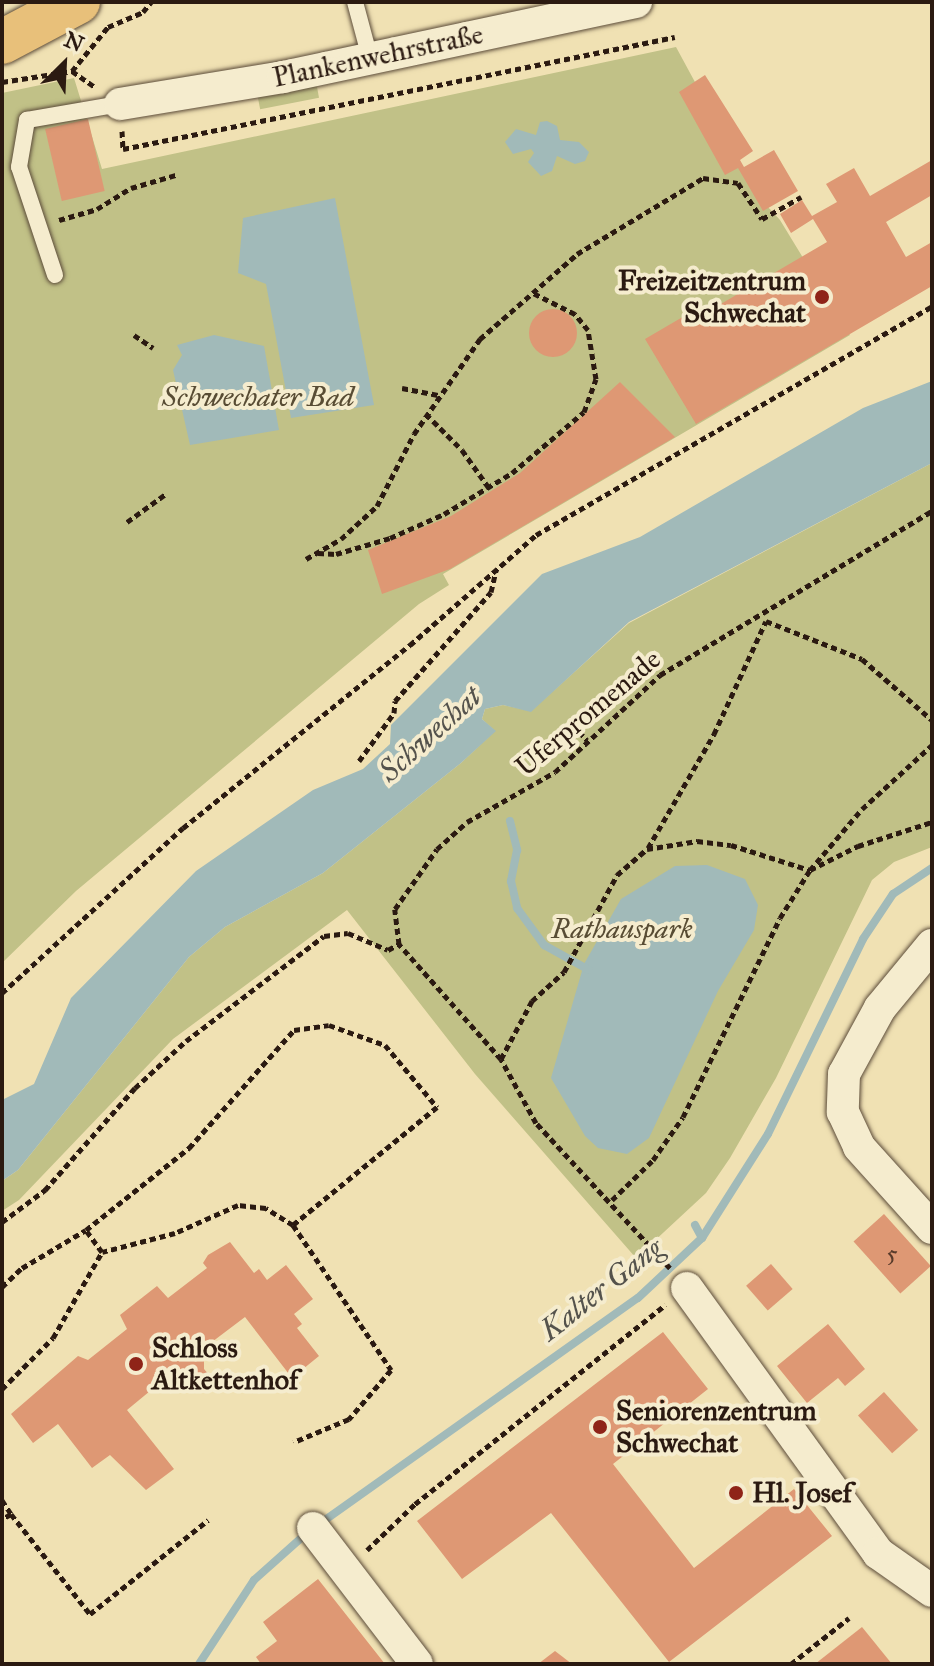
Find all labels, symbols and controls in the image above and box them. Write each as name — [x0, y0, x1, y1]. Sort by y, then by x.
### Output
street label: Plankenwehrstraße — [270, 17, 486, 95]
north arrow — [24, 24, 104, 104]
text: N — [60, 25, 88, 58]
place label: Freizeitzentrum Schwechat — [618, 264, 806, 330]
marker: Freizeitzentrum Schwechat — [813, 288, 831, 306]
park label: Schwechater Bad — [162, 380, 354, 414]
street label: Uferpromenade — [509, 643, 667, 783]
water label: Schwechat — [371, 679, 489, 789]
park label: Rathauspark — [551, 912, 693, 946]
water label: Kalter Gang — [532, 1230, 670, 1348]
house number: 5 — [886, 1240, 898, 1268]
place label: Schloss Altkettenhof — [152, 1331, 298, 1397]
marker: Schloss Altkettenhof — [127, 1355, 145, 1373]
place label: Seniorenzentrum Schwechat — [616, 1394, 816, 1460]
marker: Seniorenzentrum Schwechat — [591, 1418, 609, 1436]
place label: Hl. Josef — [752, 1476, 852, 1510]
marker: Hl. Josef — [727, 1484, 745, 1502]

